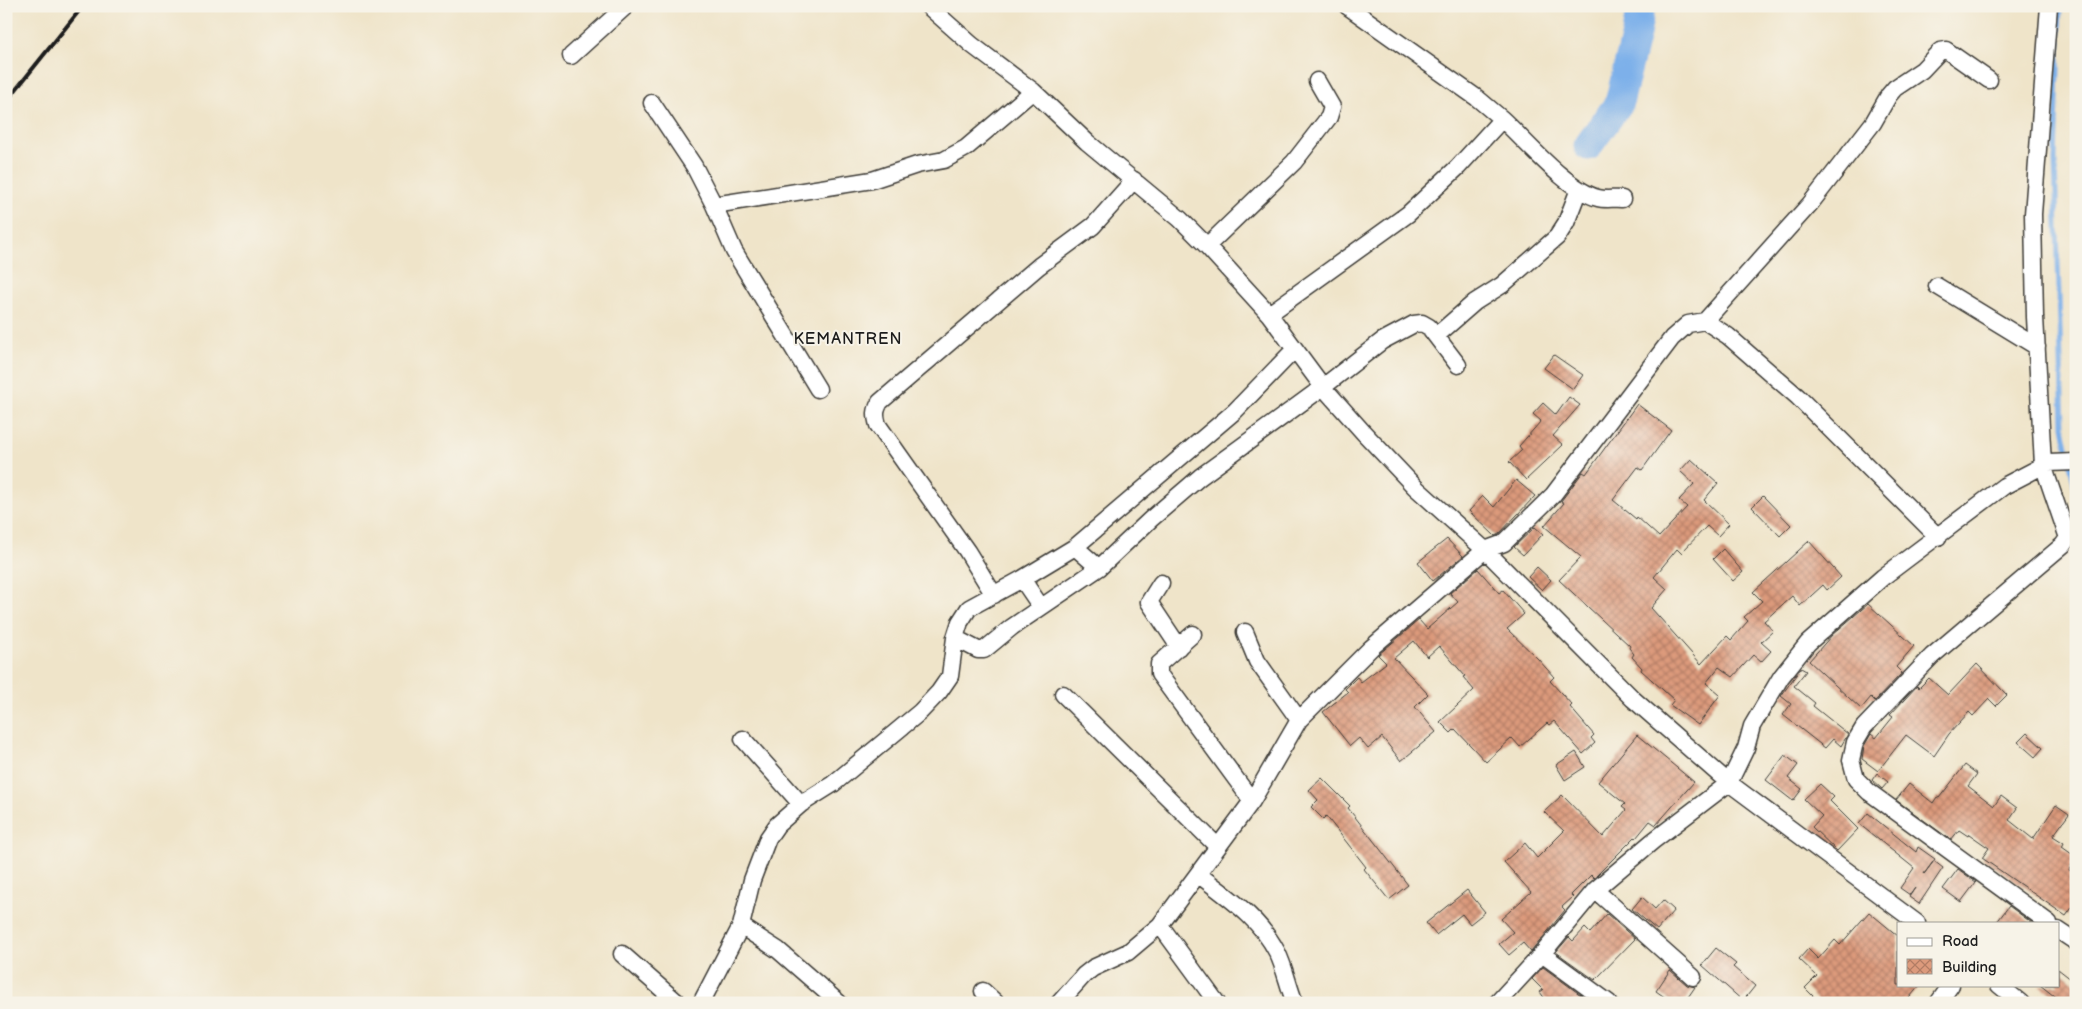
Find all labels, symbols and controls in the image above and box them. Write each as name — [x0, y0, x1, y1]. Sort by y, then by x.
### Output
district label: KEMANTREN — [793, 330, 903, 349]
legend — [1897, 922, 2060, 986]
text: Road — [1942, 932, 1978, 951]
text: Building — [1942, 958, 1997, 977]

